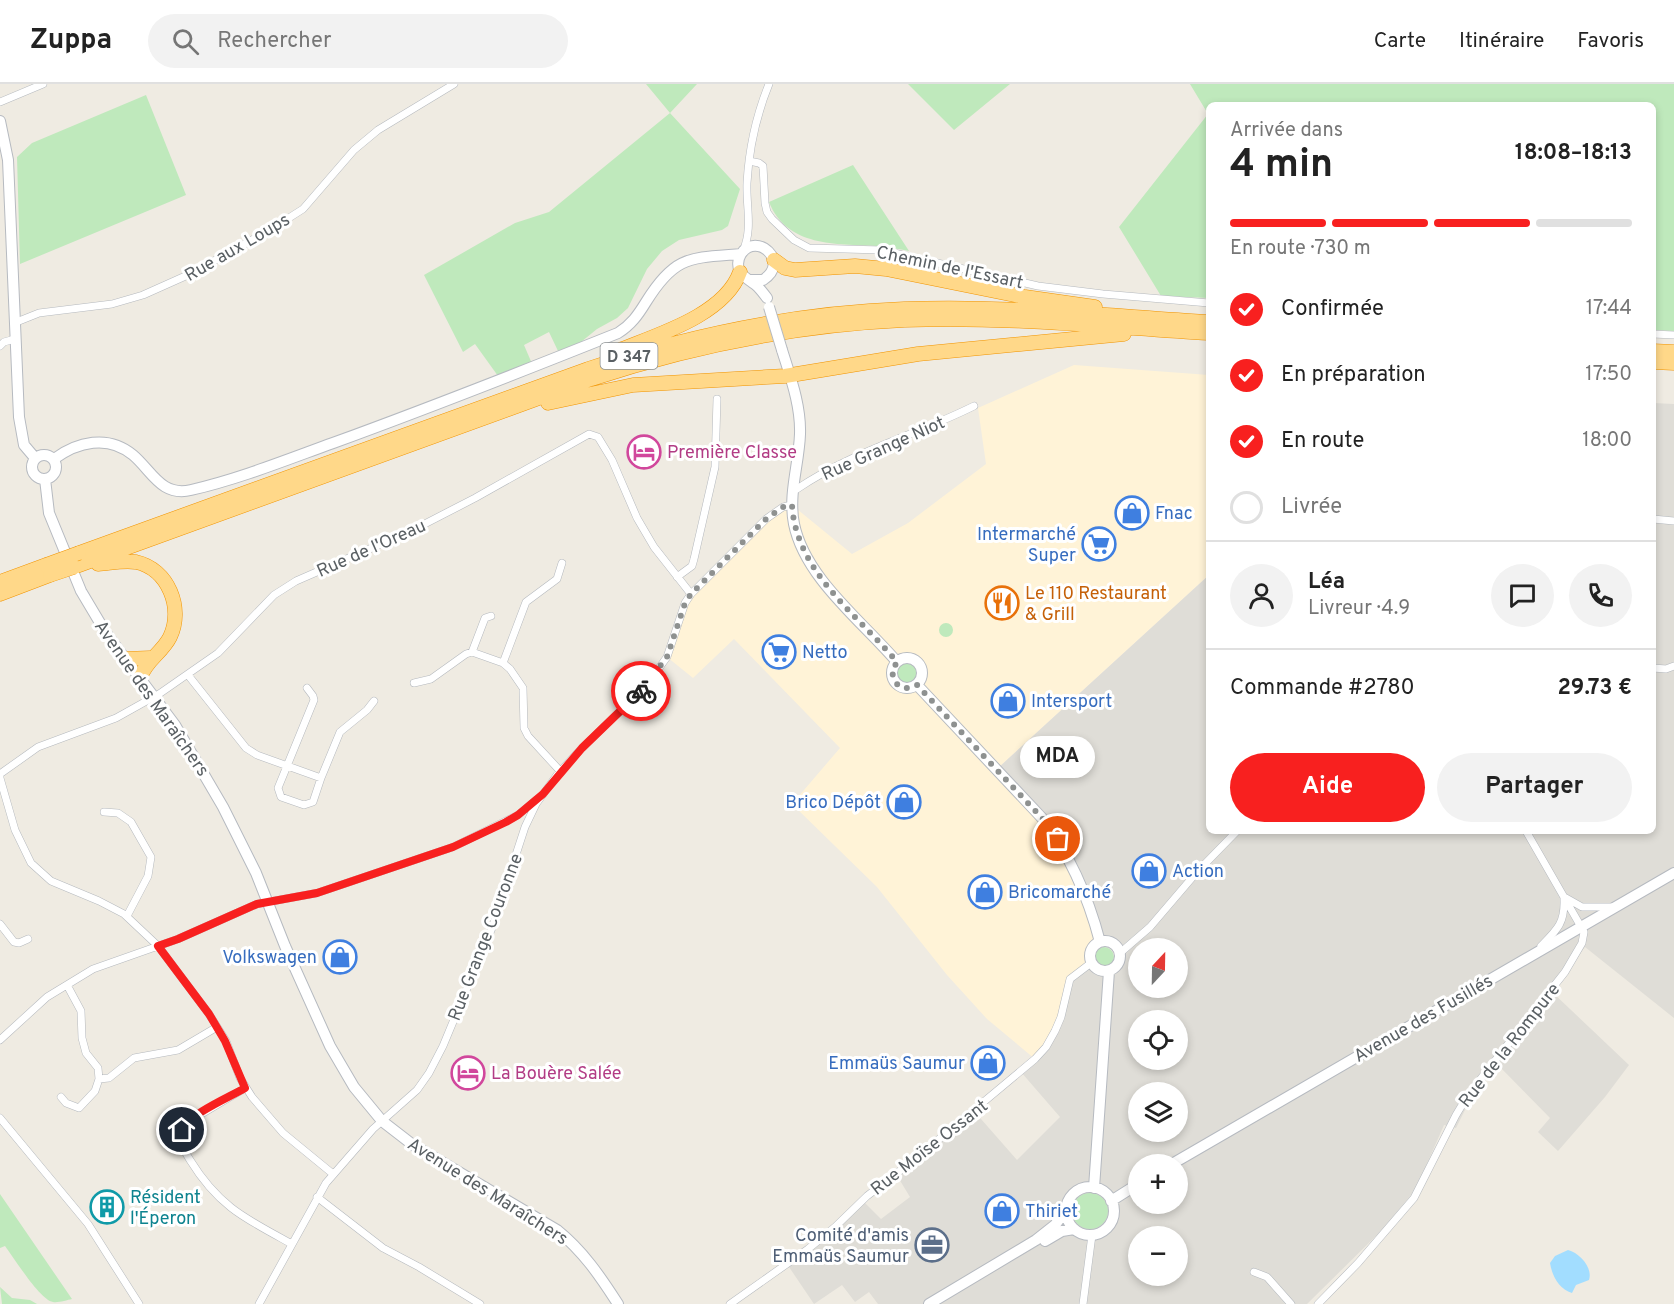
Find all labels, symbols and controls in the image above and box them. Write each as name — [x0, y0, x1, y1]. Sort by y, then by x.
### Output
search box — [148, 14, 568, 68]
text: Zuppa — [30, 23, 112, 59]
icon: search — [169, 25, 202, 58]
text: Rechercher — [217, 28, 332, 55]
text: Carte — [1374, 28, 1426, 55]
text: Itinéraire — [1459, 28, 1544, 55]
text: Favoris — [1577, 28, 1644, 55]
text: Arrivée dans — [1230, 118, 1343, 144]
text: 18:08–18:13 — [1515, 140, 1632, 167]
text: 4 min — [1230, 142, 1333, 191]
street label: Rue aux Loups — [181, 209, 294, 288]
text: En route · 730 m — [1230, 236, 1371, 262]
street label: Chemin de l'Essart — [874, 242, 1025, 295]
icon: check — [1230, 293, 1263, 326]
text: Confirmée — [1281, 296, 1384, 323]
text: 17:44 — [1586, 296, 1632, 322]
road number: D 347 — [600, 343, 658, 369]
icon: check — [1230, 359, 1263, 392]
text: En préparation — [1281, 362, 1426, 389]
text: 17:50 — [1585, 362, 1632, 388]
street label: Rue Grange Niot — [818, 412, 949, 487]
icon: check — [1230, 425, 1263, 458]
text: En route — [1281, 428, 1364, 455]
text: 18:00 — [1582, 428, 1632, 454]
hotel icon: Première Classe — [626, 434, 662, 470]
place label: Première Classe — [667, 442, 797, 465]
text: Livrée — [1281, 494, 1342, 521]
shop icon: Fnac — [1114, 495, 1150, 531]
place label: Fnac — [1155, 503, 1193, 526]
street label: Rue de l'Oreau — [313, 515, 430, 584]
place label: Intermarché Super — [977, 524, 1076, 568]
supermarket icon: Intermarché Super — [1081, 526, 1117, 562]
button: person — [1230, 564, 1293, 627]
button: chat — [1491, 564, 1554, 627]
button: phone — [1569, 564, 1632, 627]
text: Léa — [1308, 569, 1345, 596]
place label: Le 110 Restaurant & Grill — [1025, 583, 1167, 627]
restaurant icon: Le 110 Restaurant & Grill — [984, 585, 1020, 621]
text: Livreur · 4.9 — [1308, 596, 1410, 622]
street label: Avenue des Maraîchers — [88, 616, 213, 781]
supermarket icon: Netto — [761, 634, 797, 670]
place label: Netto — [802, 642, 848, 665]
courier — [611, 661, 671, 721]
icon: bike — [625, 675, 658, 708]
text: Commande #2780 — [1230, 675, 1415, 702]
text: 29.73 € — [1557, 675, 1632, 702]
shop icon: Intersport — [990, 683, 1026, 719]
place label: Intersport — [1031, 691, 1112, 714]
callout: MDA — [1020, 737, 1096, 779]
text: MDA — [1036, 744, 1079, 770]
button: Aide — [1230, 753, 1425, 822]
button: Partager — [1437, 753, 1632, 822]
shop icon: Brico Dépôt — [886, 784, 922, 820]
place label: Brico Dépôt — [785, 792, 881, 815]
pin — [1032, 813, 1083, 864]
icon: bag — [1041, 822, 1074, 855]
street label: Rue Grange Couronne — [444, 850, 529, 1025]
shop icon: Action — [1131, 853, 1167, 889]
place label: Action — [1172, 861, 1224, 884]
shop icon: Bricomarché — [967, 874, 1003, 910]
place label: Bricomarché — [1008, 882, 1111, 905]
north arrow — [1128, 938, 1188, 998]
map controls — [1128, 938, 1188, 1286]
shop icon: Volkswagen — [322, 939, 358, 975]
place label: Volkswagen — [222, 947, 317, 970]
street label: Avenue des Fusillés — [1350, 970, 1497, 1068]
street label: Rue de la Rompure — [1454, 979, 1566, 1113]
button: locate — [1128, 1010, 1188, 1070]
shop icon: Emmaüs Saumur — [970, 1045, 1006, 1081]
place label: Emmaüs Saumur — [828, 1053, 965, 1076]
hotel icon: La Bouère Salée — [450, 1055, 486, 1091]
place label: La Bouère Salée — [491, 1063, 622, 1086]
button: layers — [1128, 1082, 1188, 1142]
street label: Rue Moïse Ossant — [867, 1095, 993, 1201]
pin — [156, 1104, 207, 1155]
icon: home — [165, 1113, 198, 1146]
street label: Avenue des Maraîchers — [402, 1133, 572, 1251]
button: + — [1128, 1154, 1188, 1214]
place label: Résident l'Éperon — [130, 1187, 201, 1231]
building icon: Résident l'Éperon — [89, 1189, 125, 1225]
shop icon: Thiriet — [984, 1193, 1020, 1229]
place label: Thiriet — [1025, 1201, 1078, 1224]
place label: Comité d'amis Emmaüs Saumur — [772, 1225, 909, 1269]
button: − — [1128, 1226, 1188, 1286]
office icon: Comité d'amis Emmaüs Saumur — [914, 1227, 950, 1263]

